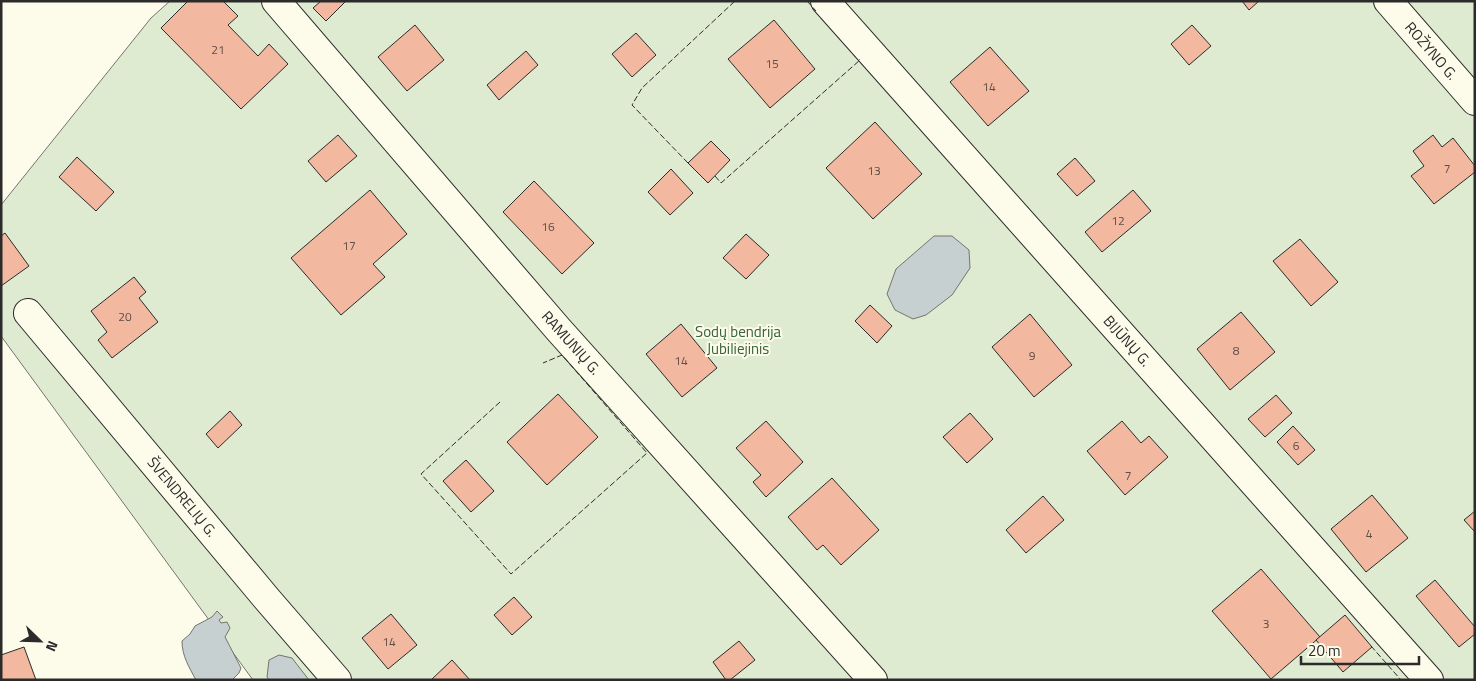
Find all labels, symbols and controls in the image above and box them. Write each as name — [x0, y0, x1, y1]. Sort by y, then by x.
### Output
street label: ROŽYNO G. — [1399, 16, 1463, 85]
house number: 21 — [211, 40, 225, 59]
house number: 15 — [765, 54, 779, 73]
house number: 14 — [982, 77, 996, 96]
house number: 7 — [1444, 159, 1450, 178]
house number: 13 — [867, 161, 881, 180]
house number: 12 — [1111, 211, 1125, 230]
house number: 16 — [541, 217, 555, 236]
house number: 17 — [342, 236, 356, 255]
street label: RAMUNIŲ G. — [536, 305, 607, 380]
house number: 20 — [118, 307, 132, 326]
street label: BIJŪNŲ G. — [1098, 310, 1157, 372]
park label: Sodų bendrija Jubiliejinis — [695, 320, 781, 360]
house number: 8 — [1233, 341, 1240, 360]
house number: 9 — [1029, 346, 1036, 365]
house number: 14 — [674, 351, 688, 370]
house number: 6 — [1293, 436, 1300, 455]
street label: ŠVENDRELIŲ G. — [142, 451, 223, 542]
house number: 7 — [1125, 466, 1131, 485]
house number: 4 — [1366, 524, 1373, 543]
house number: 3 — [1263, 614, 1269, 633]
north arrow — [15, 616, 65, 666]
house number: 14 — [382, 632, 396, 651]
scale bar — [1301, 634, 1418, 666]
text: N — [41, 638, 64, 655]
text: 20 m — [1308, 639, 1341, 662]

